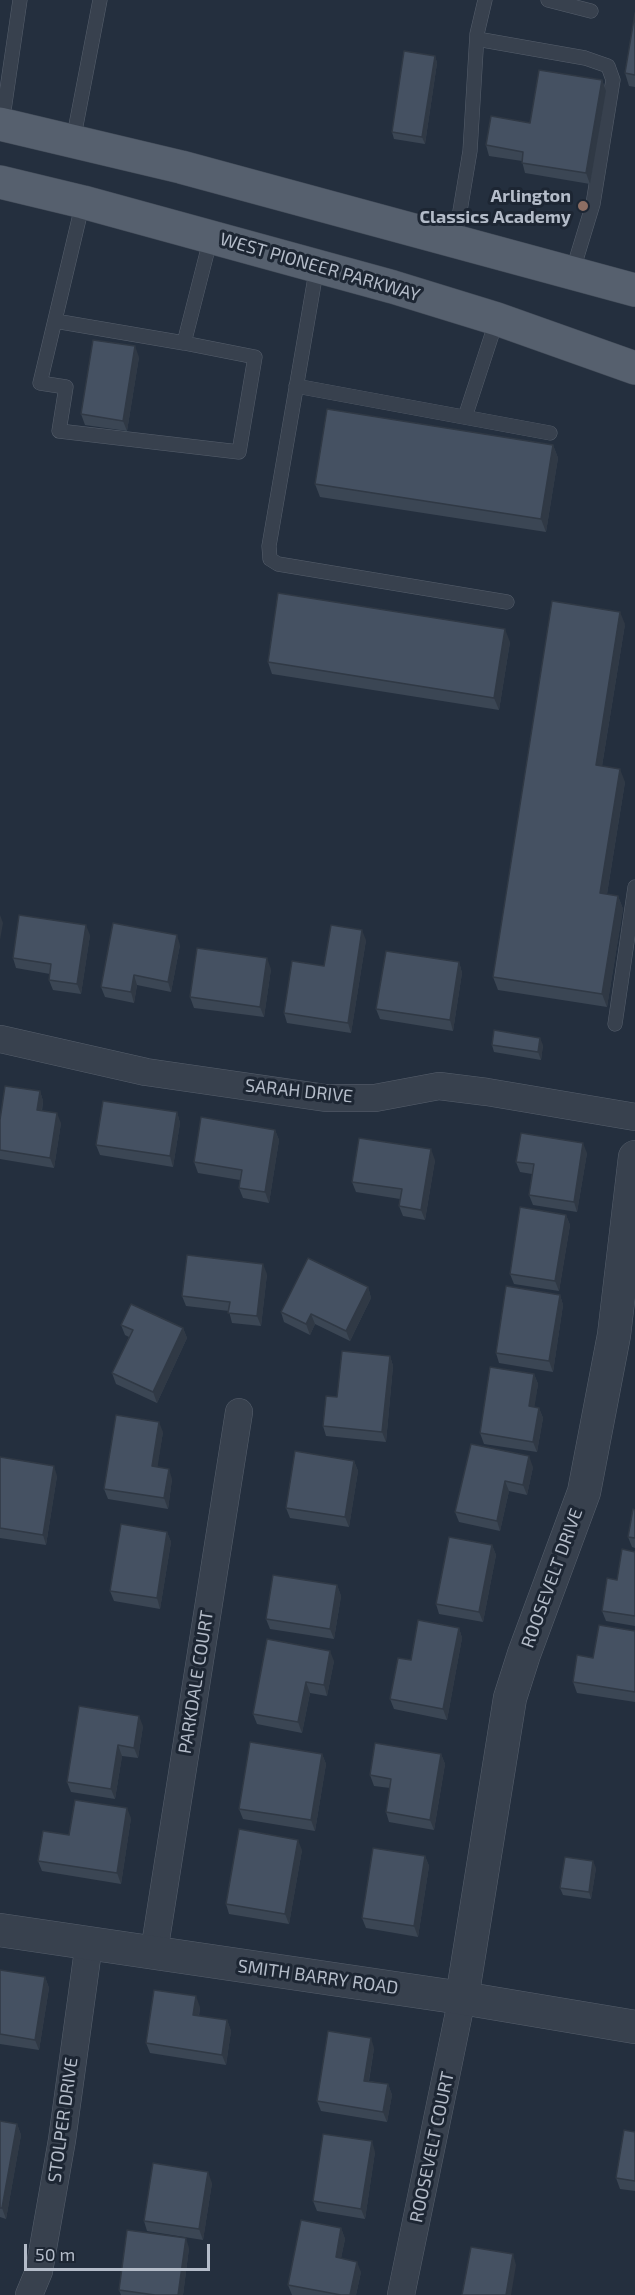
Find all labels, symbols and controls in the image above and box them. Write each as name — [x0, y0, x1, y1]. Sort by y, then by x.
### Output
place label: Arlington Classics Academy — [419, 185, 571, 228]
marker: Arlington Classics Academy — [576, 199, 590, 213]
street label: WEST PIONEER PARKWAY — [217, 228, 423, 306]
street label: SARAH DRIVE — [244, 1075, 354, 1107]
street label: ROOSEVELT DRIVE — [517, 1505, 587, 1651]
street label: PARKDALE COURT — [174, 1609, 218, 1755]
street label: SMITH BARRY ROAD — [236, 1955, 400, 1999]
street label: STOLPER DRIVE — [44, 2056, 82, 2184]
street label: ROOSEVELT COURT — [405, 2070, 459, 2224]
scale bar — [27, 2232, 213, 2270]
text: 50 m — [35, 2243, 75, 2265]

